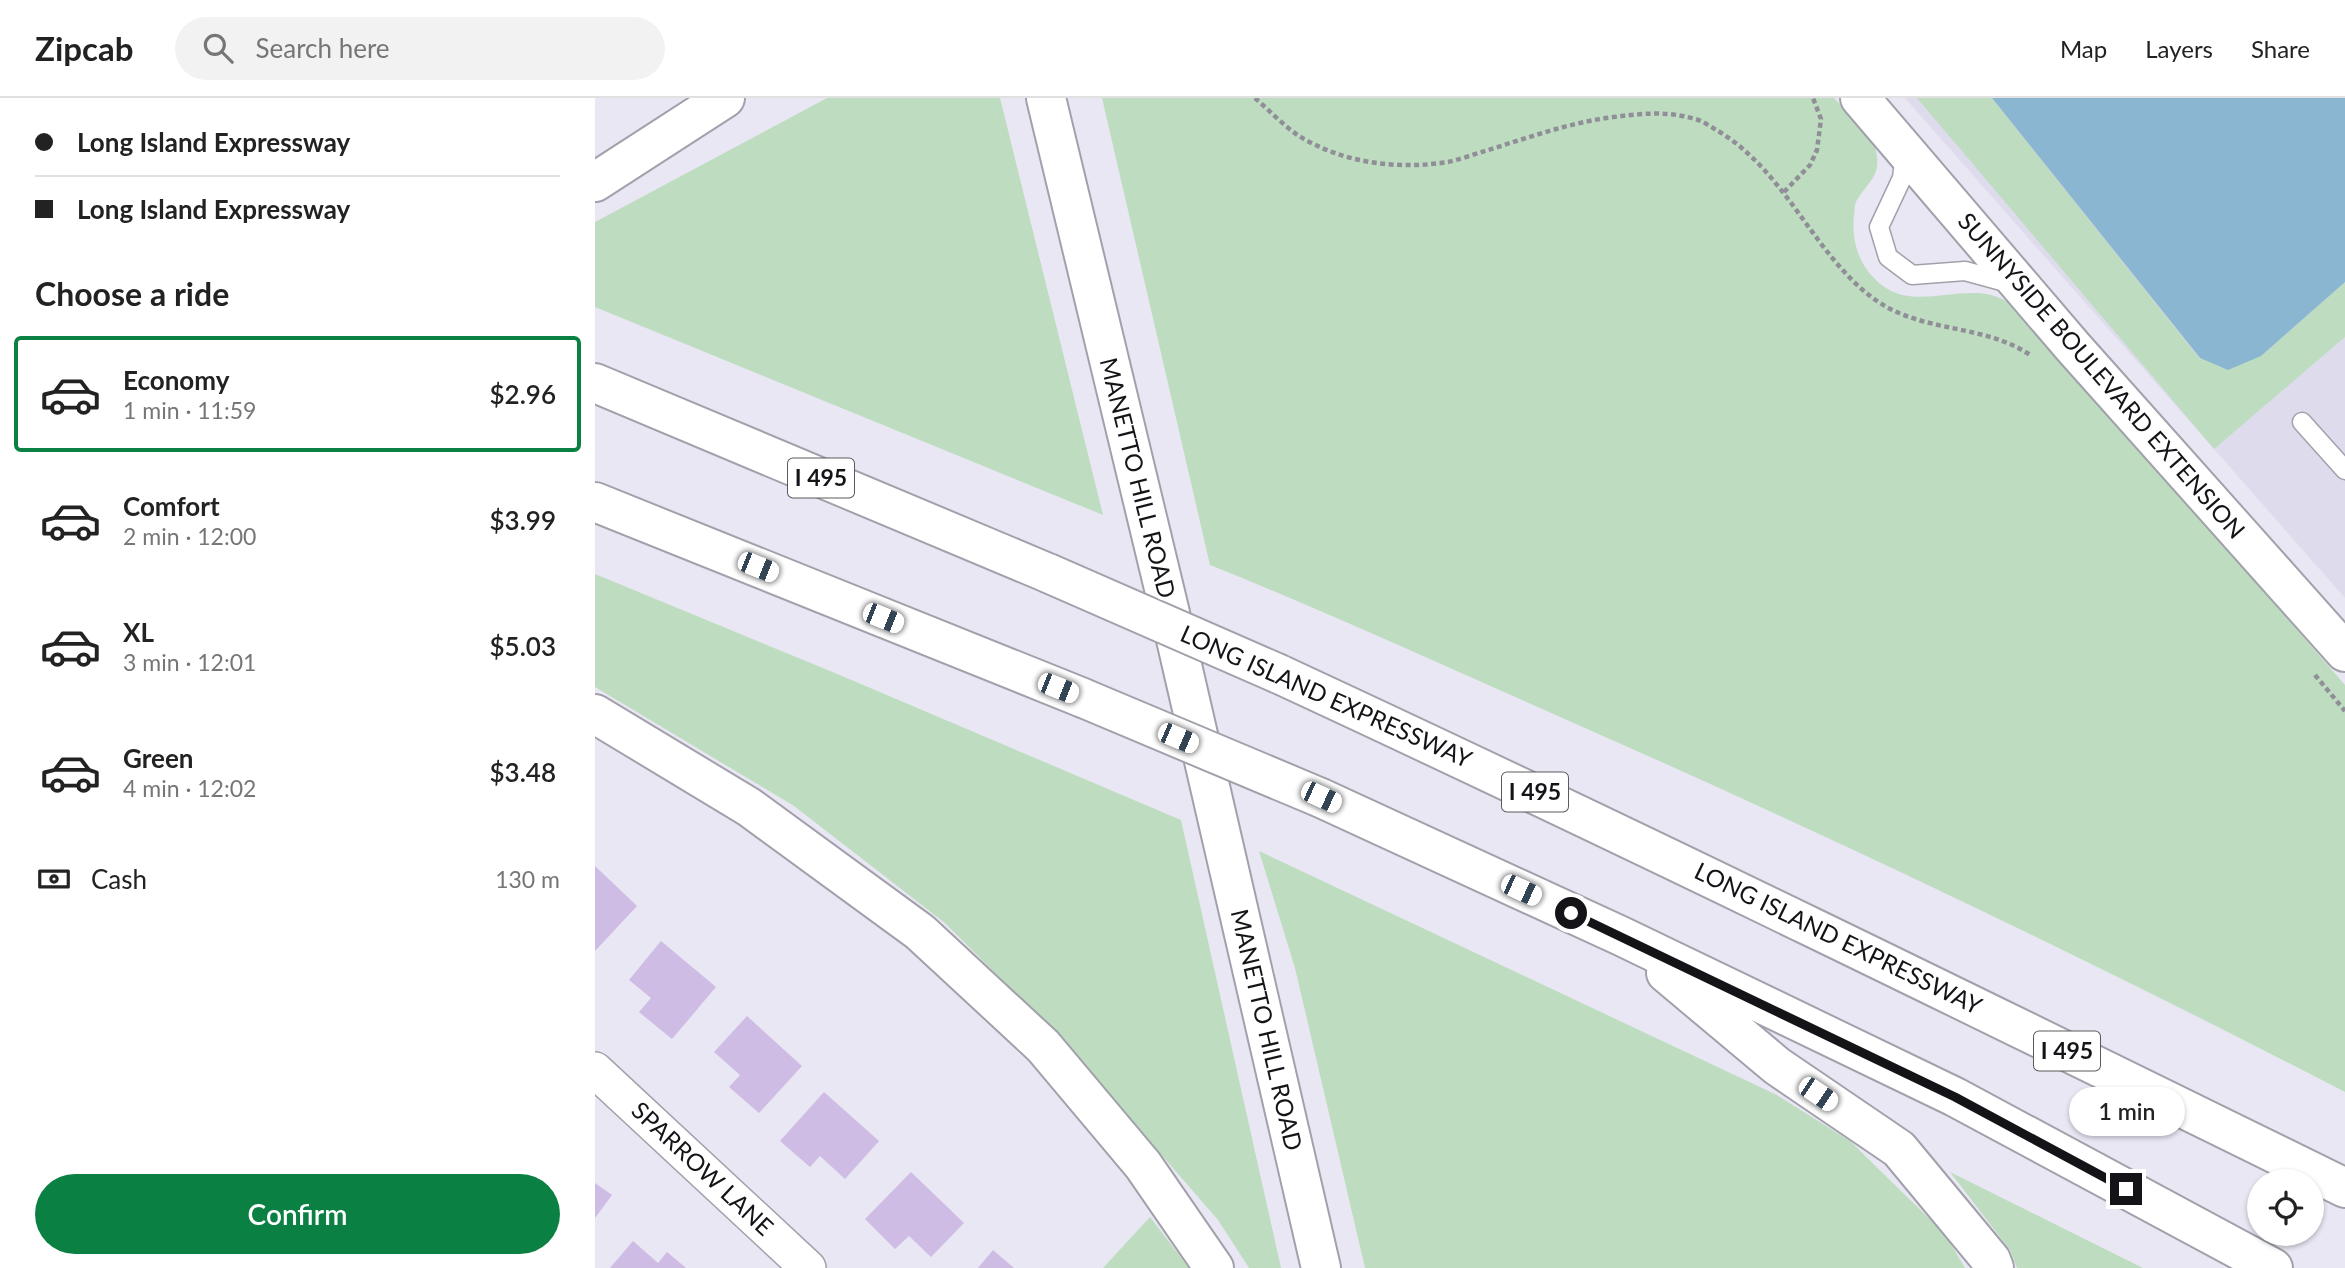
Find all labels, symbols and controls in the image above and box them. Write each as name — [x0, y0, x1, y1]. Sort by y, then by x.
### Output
search box — [175, 17, 665, 80]
text: Zipcab — [35, 28, 133, 68]
icon: search — [199, 29, 237, 67]
text: Search here — [255, 32, 390, 64]
text: Map — [2060, 34, 2107, 63]
text: Layers — [2145, 34, 2213, 63]
text: Share — [2251, 34, 2310, 63]
text: Long Island Expressway — [77, 126, 350, 158]
text: Long Island Expressway — [77, 193, 350, 225]
street label: SUNNYSIDE BOULEVARD EXTENSION — [1953, 206, 2252, 544]
text: Choose a ride — [35, 274, 229, 313]
street label: MANETTO HILL ROAD — [1095, 354, 1182, 601]
icon: car — [39, 363, 102, 426]
text: Economy — [123, 364, 229, 396]
text: $2.96 — [490, 378, 556, 410]
text: 1 min · 11:59 — [123, 396, 256, 424]
road number: I 495 — [788, 458, 854, 498]
icon: car — [39, 489, 102, 552]
text: Comfort — [123, 490, 220, 522]
text: $3.99 — [490, 504, 556, 536]
text: 2 min · 12:00 — [123, 522, 256, 550]
car — [735, 549, 782, 585]
car — [860, 600, 907, 636]
icon: car — [39, 615, 102, 678]
text: XL — [123, 616, 154, 648]
street label: LONG ISLAND EXPRESSWAY — [1176, 618, 1477, 773]
text: $5.03 — [490, 630, 556, 662]
text: 3 min · 12:01 — [123, 648, 256, 676]
car — [1035, 670, 1082, 706]
car — [1155, 720, 1202, 756]
icon: car — [39, 741, 102, 804]
text: Green — [123, 742, 193, 774]
text: $3.48 — [490, 756, 556, 788]
road number: I 495 — [1502, 772, 1568, 812]
text: 4 min · 12:02 — [123, 774, 256, 802]
car — [1298, 779, 1345, 815]
street label: LONG ISLAND EXPRESSWAY — [1690, 855, 1987, 1020]
icon: cash — [35, 860, 73, 898]
text: Cash — [91, 863, 147, 895]
text: 130 m — [495, 865, 560, 893]
car — [1498, 872, 1545, 908]
route start — [1555, 897, 1587, 929]
street label: MANETTO HILL ROAD — [1226, 906, 1309, 1153]
road number: I 495 — [2034, 1032, 2100, 1070]
car — [1795, 1074, 1842, 1114]
callout: 1 min — [2068, 1088, 2184, 1136]
street label: SPARROW LANE — [626, 1095, 780, 1241]
text: 1 min — [2099, 1097, 2155, 1125]
map controls — [2247, 1169, 2324, 1246]
button: locate — [2247, 1169, 2324, 1246]
route end — [2110, 1173, 2142, 1205]
button: Confirm — [35, 1174, 560, 1254]

